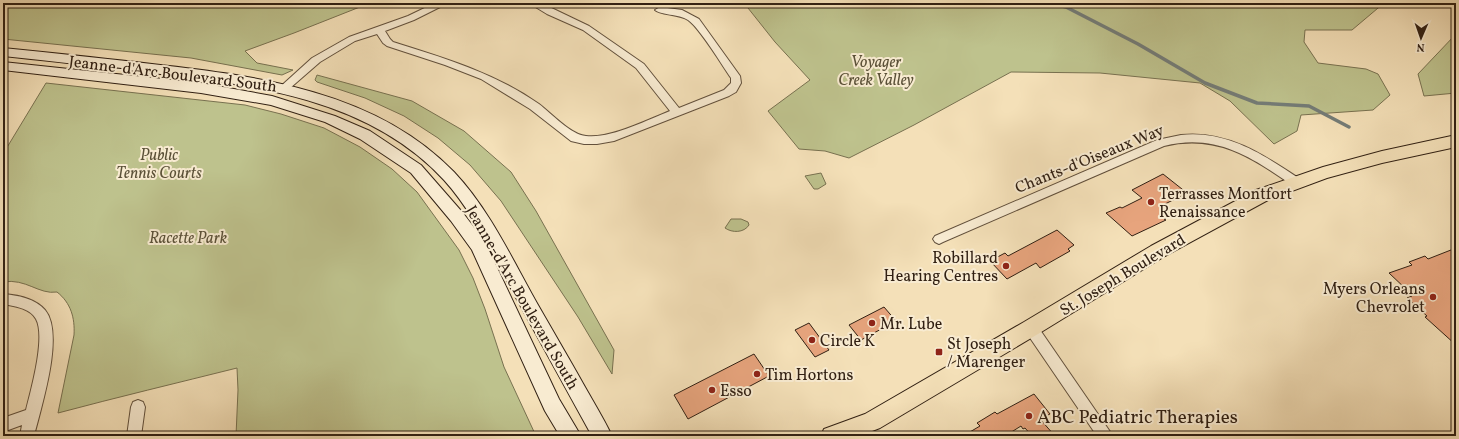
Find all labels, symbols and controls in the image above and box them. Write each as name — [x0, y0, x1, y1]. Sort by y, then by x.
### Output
north arrow — [1401, 18, 1441, 58]
text: N — [1416, 39, 1425, 54]
street label: Jeanne-d'Arc Boulevard South — [67, 51, 278, 99]
park label: Voyager Creek Valley — [838, 52, 914, 92]
street label: Chants-d'Oiseaux Way — [1012, 120, 1168, 200]
park label: Public Tennis Courts — [116, 145, 202, 185]
place label: Terrasses Montfort Renaissance — [1159, 184, 1292, 224]
marker: Terrasses Montfort Renaissance — [1146, 197, 1156, 207]
street label: Jeanne-d'Arc Boulevard South — [459, 202, 583, 394]
park label: Racette Park — [149, 228, 228, 250]
street label: St. Joseph Boulevard — [1056, 229, 1190, 322]
place label: Robillard Hearing Centres — [884, 248, 998, 288]
marker: Robillard Hearing Centres — [1001, 261, 1011, 271]
place label: Myers Orleans Chevrolet — [1323, 279, 1425, 319]
marker: Myers Orleans Chevrolet — [1428, 292, 1438, 302]
place label: Mr. Lube — [880, 314, 942, 336]
marker: Mr. Lube — [867, 318, 877, 328]
place label: Circle K — [820, 331, 875, 353]
place label: St Joseph / Marenger — [947, 334, 1026, 374]
marker: Circle K — [807, 335, 817, 345]
marker: St Joseph / Marenger — [934, 347, 944, 357]
place label: Tim Hortons — [765, 365, 854, 387]
marker: Tim Hortons — [752, 369, 762, 379]
place label: Esso — [720, 381, 752, 403]
marker: Esso — [707, 385, 717, 395]
place label: ABC Pediatric Therapies — [1037, 405, 1238, 431]
marker: ABC Pediatric Therapies — [1024, 411, 1034, 421]

